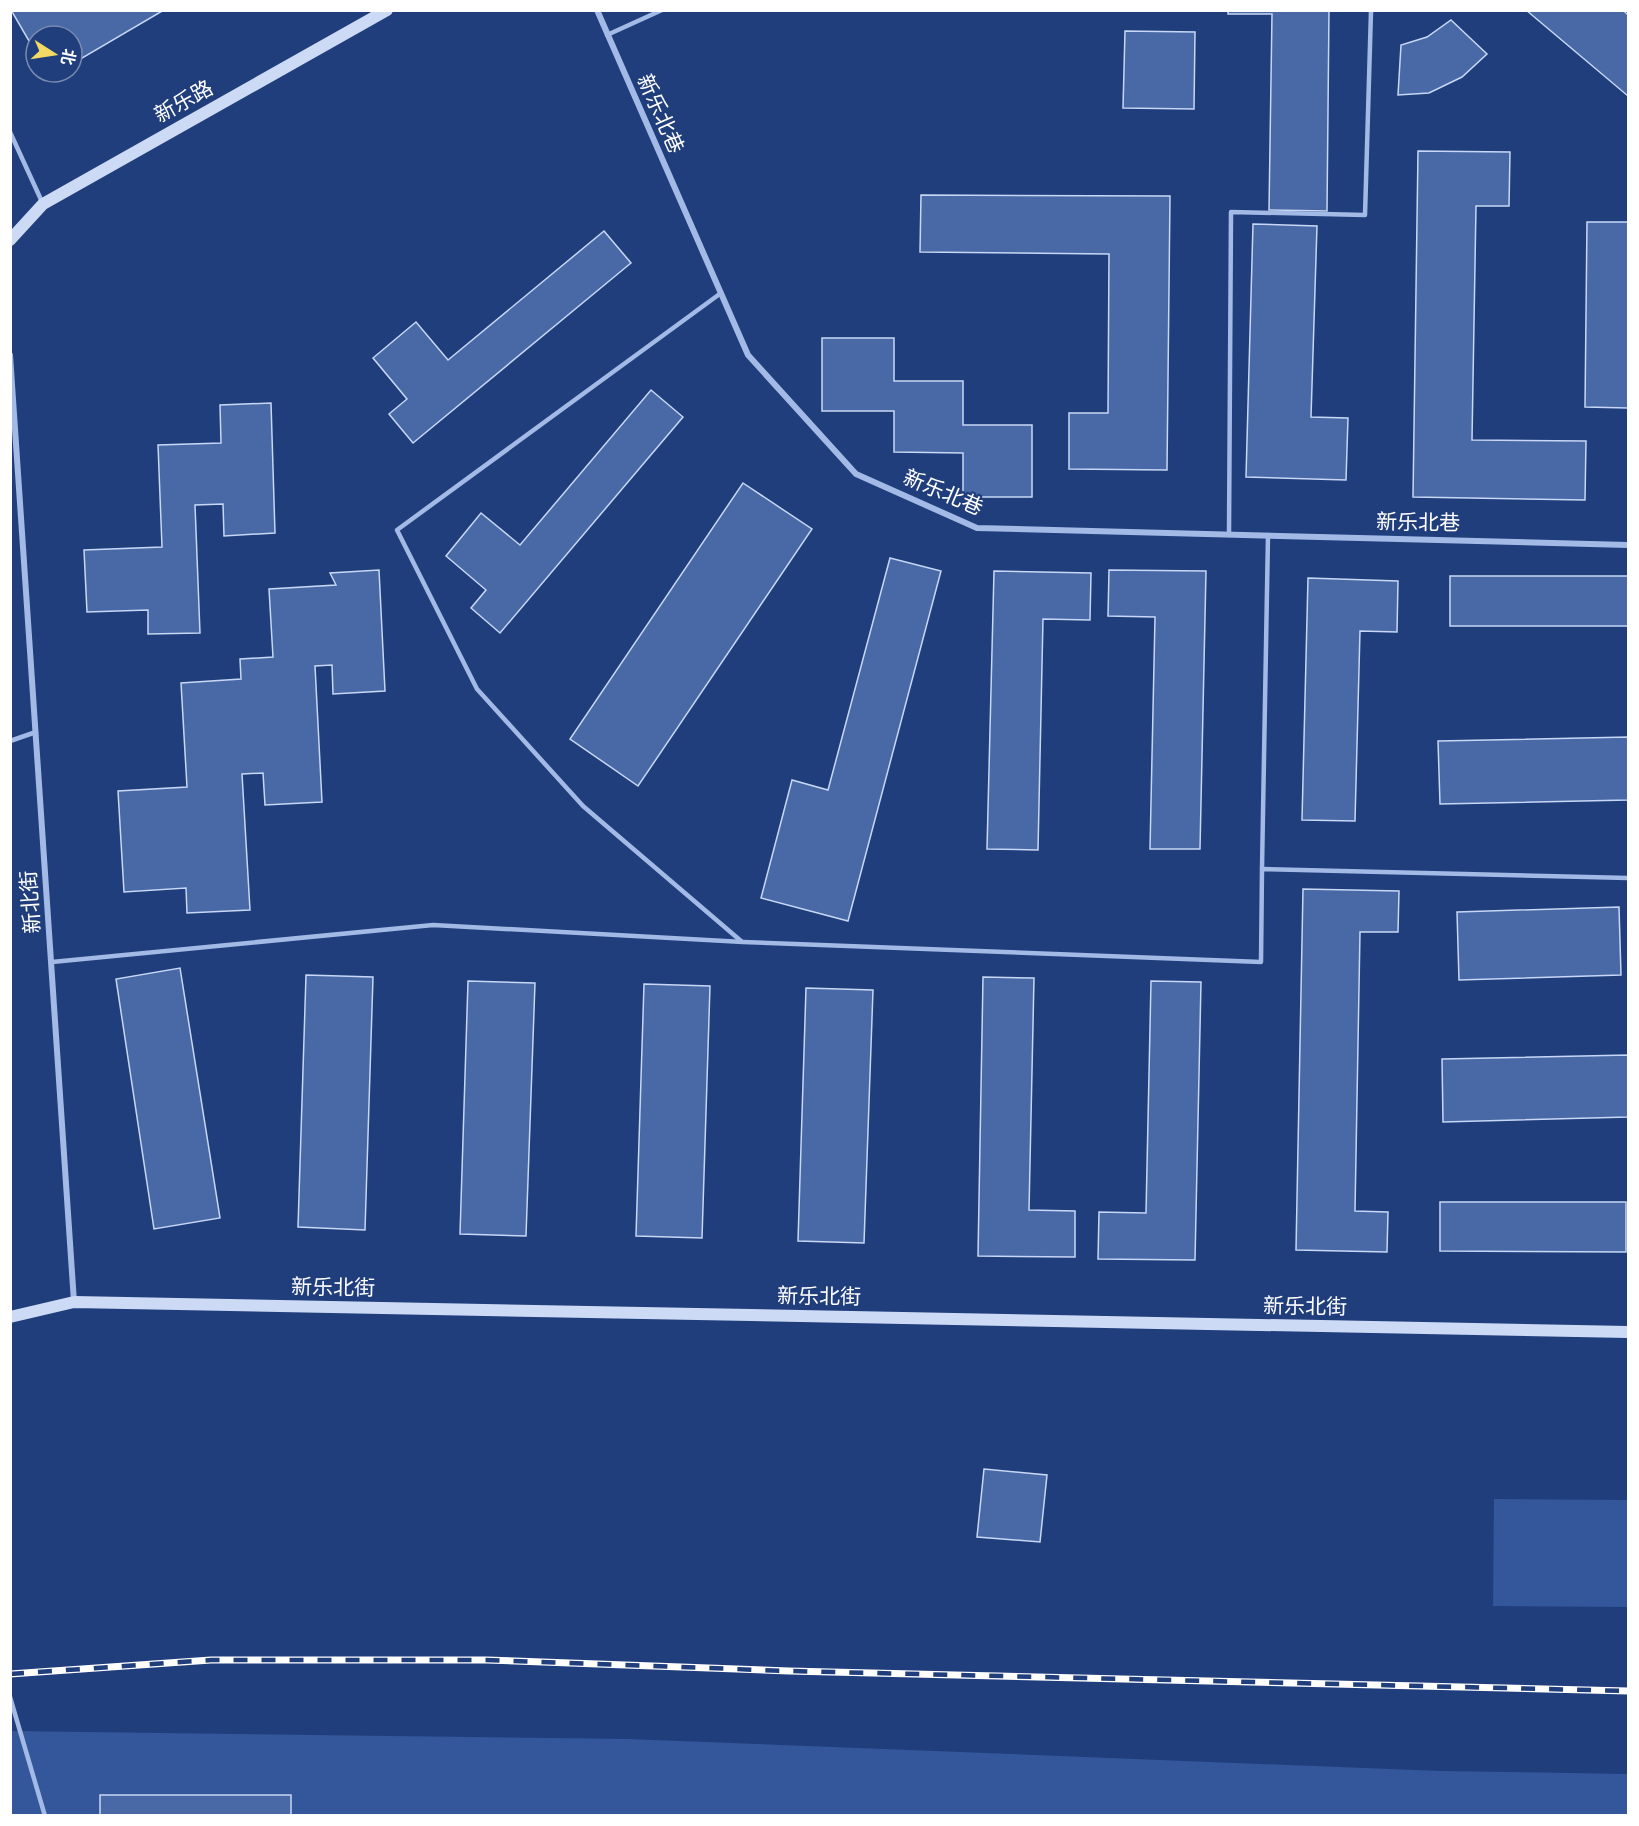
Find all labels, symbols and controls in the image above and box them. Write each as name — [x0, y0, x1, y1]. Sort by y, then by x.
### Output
north arrow — [24, 24, 84, 84]
text: 北 — [56, 47, 79, 67]
street label: 新乐北巷 — [631, 71, 689, 157]
street label: 新乐路 — [150, 76, 218, 128]
street label: 新乐北巷 — [899, 465, 987, 521]
street label: 新乐北巷 — [1376, 510, 1460, 536]
street label: 新北街 — [16, 870, 46, 934]
street label: 新乐北街 — [291, 1275, 375, 1301]
street label: 新乐北街 — [777, 1284, 861, 1310]
street label: 新乐北街 — [1263, 1294, 1347, 1320]

